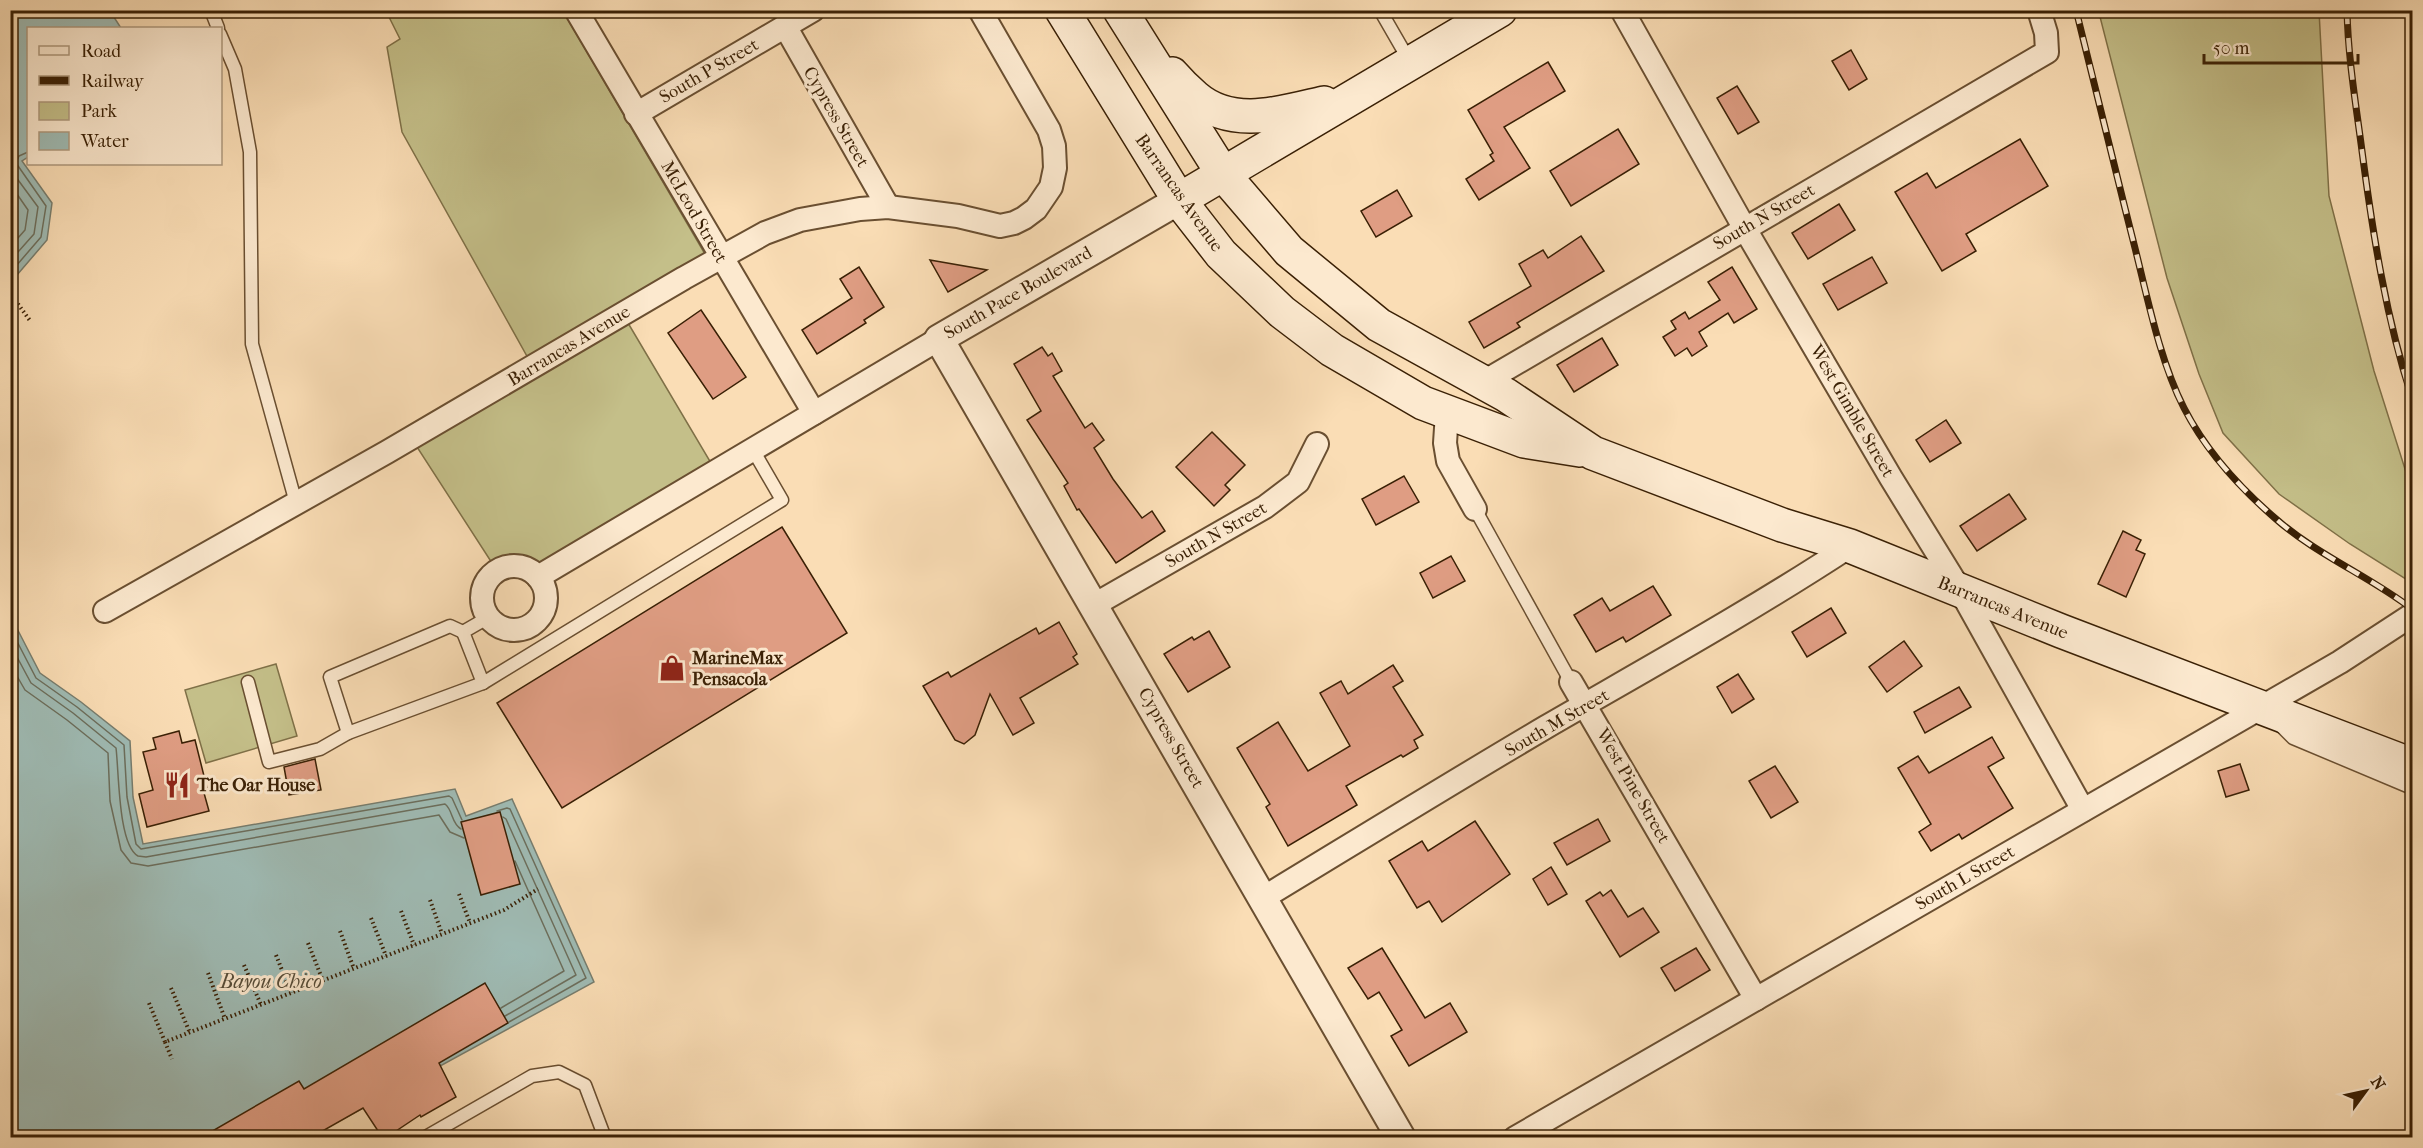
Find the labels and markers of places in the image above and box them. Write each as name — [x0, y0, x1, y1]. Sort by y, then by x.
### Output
place label: MarineMax Pensacola — [691, 648, 784, 690]
shop icon: MarineMax Pensacola — [657, 653, 687, 683]
restaurant icon: The Oar House — [162, 770, 192, 800]
place label: The Oar House — [196, 775, 315, 796]

